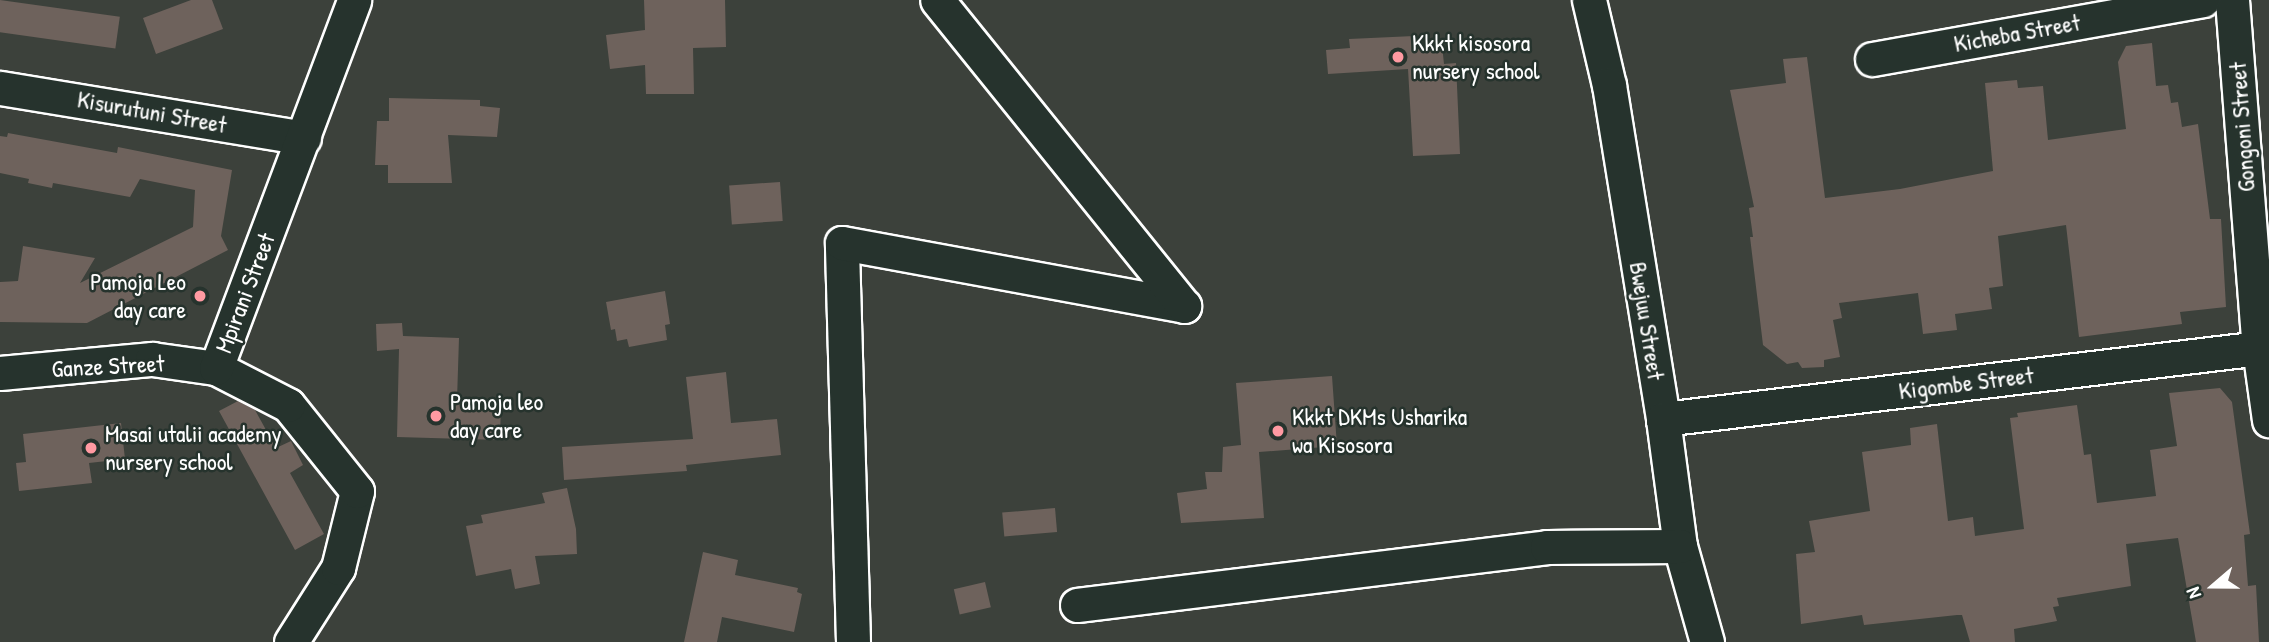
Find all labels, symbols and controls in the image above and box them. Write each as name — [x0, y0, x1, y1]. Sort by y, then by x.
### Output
street label: Kicheba Street — [1952, 8, 2082, 58]
place label: Kkkt kisosora nursery school — [1412, 29, 1540, 85]
marker: Kkkt kisosora nursery school — [1390, 49, 1406, 65]
street label: Gongoni Street — [2223, 61, 2261, 193]
street label: Kisurutuni Street — [75, 85, 229, 139]
street label: Mpirani Street — [209, 229, 281, 357]
street label: Bwejuu Street — [1623, 260, 1671, 382]
place label: Pamoja Leo day care — [90, 268, 186, 324]
marker: Pamoja Leo day care — [192, 288, 208, 304]
street label: Ganze Street — [51, 349, 165, 383]
street label: Kigombe Street — [1897, 360, 2035, 406]
place label: Pamoja leo day care — [450, 388, 543, 444]
place label: Kkkt DKMs Usharika wa Kisosora — [1292, 403, 1467, 459]
marker: Pamoja leo day care — [428, 408, 444, 424]
place label: Masai utalii academy nursery school — [105, 420, 282, 476]
marker: Kkkt DKMs Usharika wa Kisosora — [1270, 423, 1286, 439]
marker: Masai utalii academy nursery school — [83, 440, 99, 456]
north arrow — [2178, 551, 2248, 621]
text: N — [2179, 584, 2207, 602]

